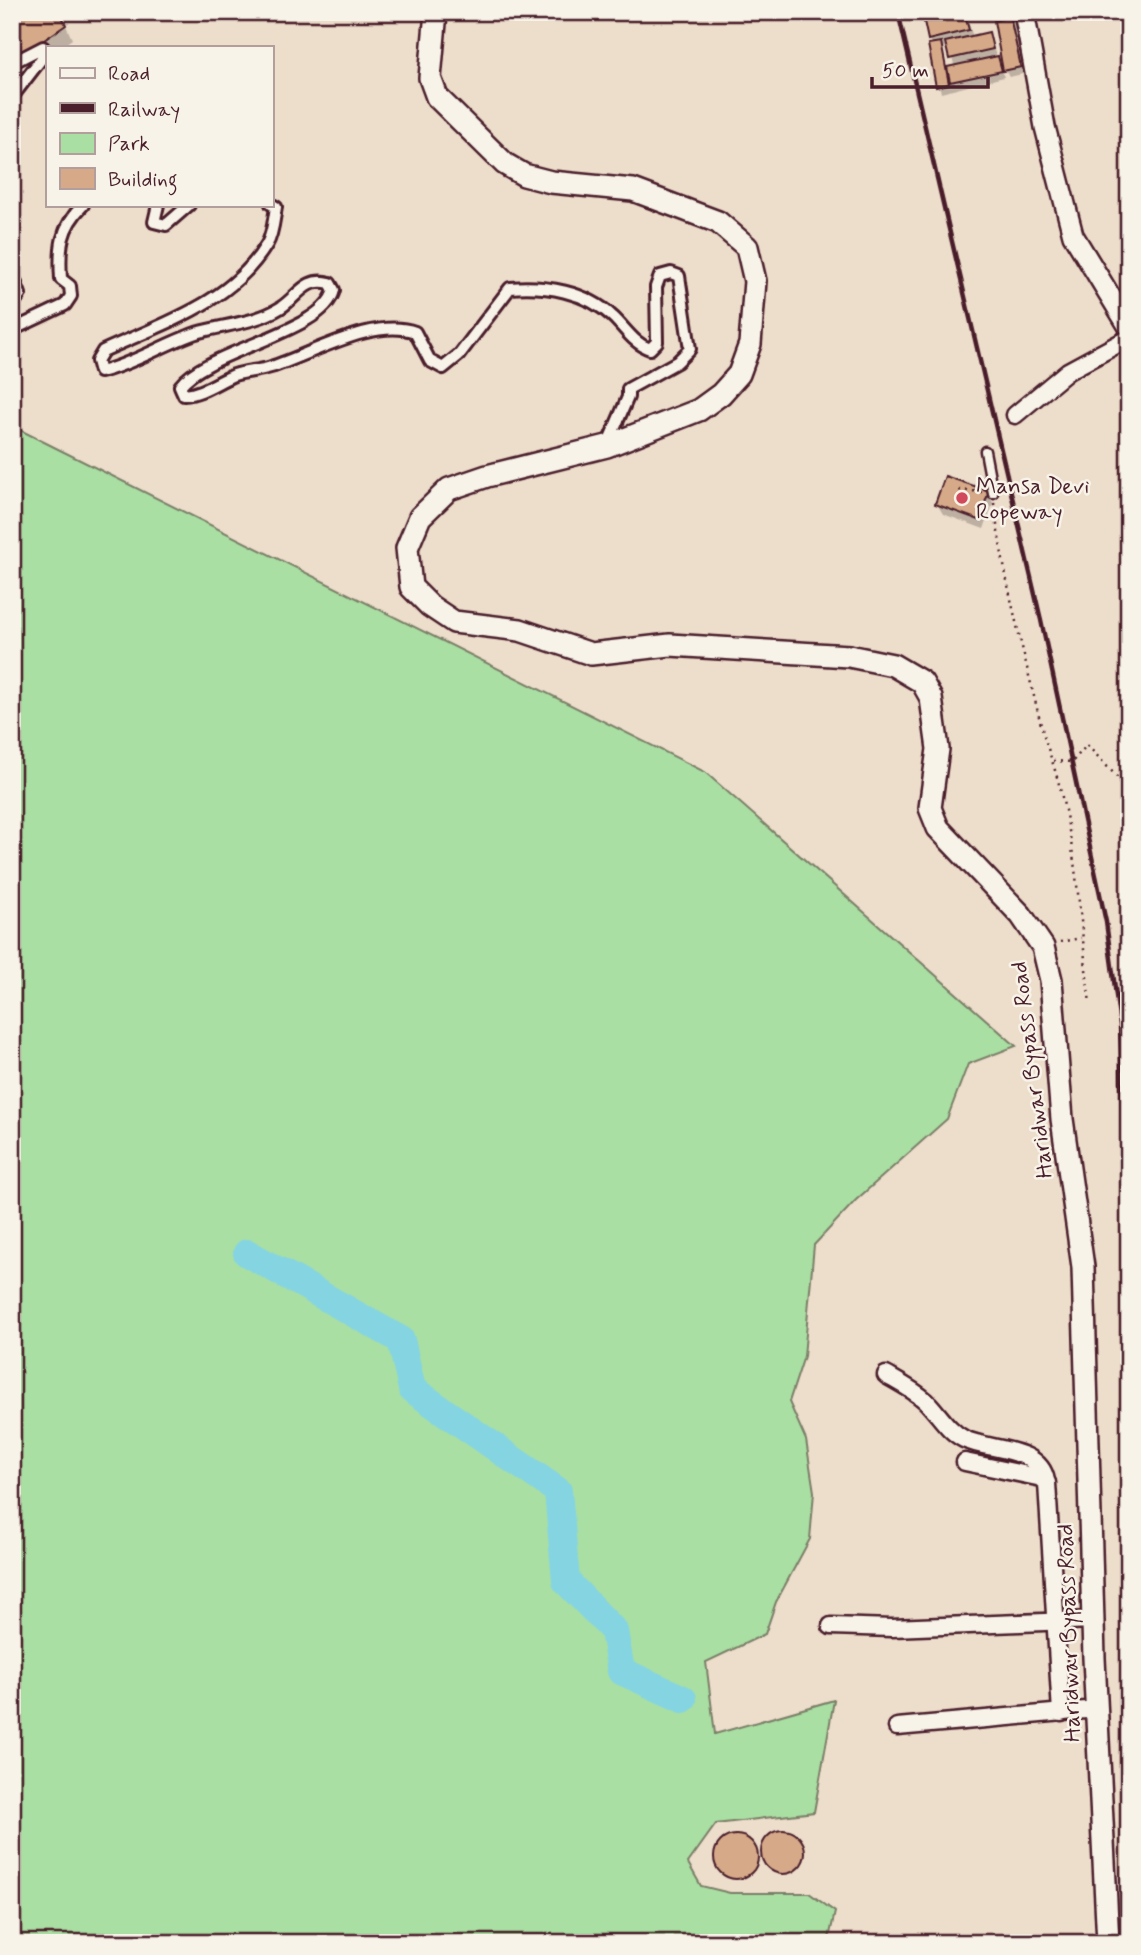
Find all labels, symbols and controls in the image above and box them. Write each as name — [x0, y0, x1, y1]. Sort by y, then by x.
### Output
legend — [46, 46, 273, 206]
scale bar — [872, 46, 987, 90]
text: 50 m — [882, 57, 929, 85]
text: Road — [108, 60, 150, 88]
text: Railway — [108, 96, 180, 124]
text: Park — [108, 130, 150, 158]
text: Building — [108, 166, 178, 196]
place label: Mansa Devi Ropeway — [976, 472, 1089, 528]
marker: Mansa Devi Ropeway — [954, 490, 970, 506]
street label: Haridwar Bypass Road — [1005, 959, 1061, 1180]
street label: Haridwar Bypass Road — [1051, 1523, 1089, 1743]

